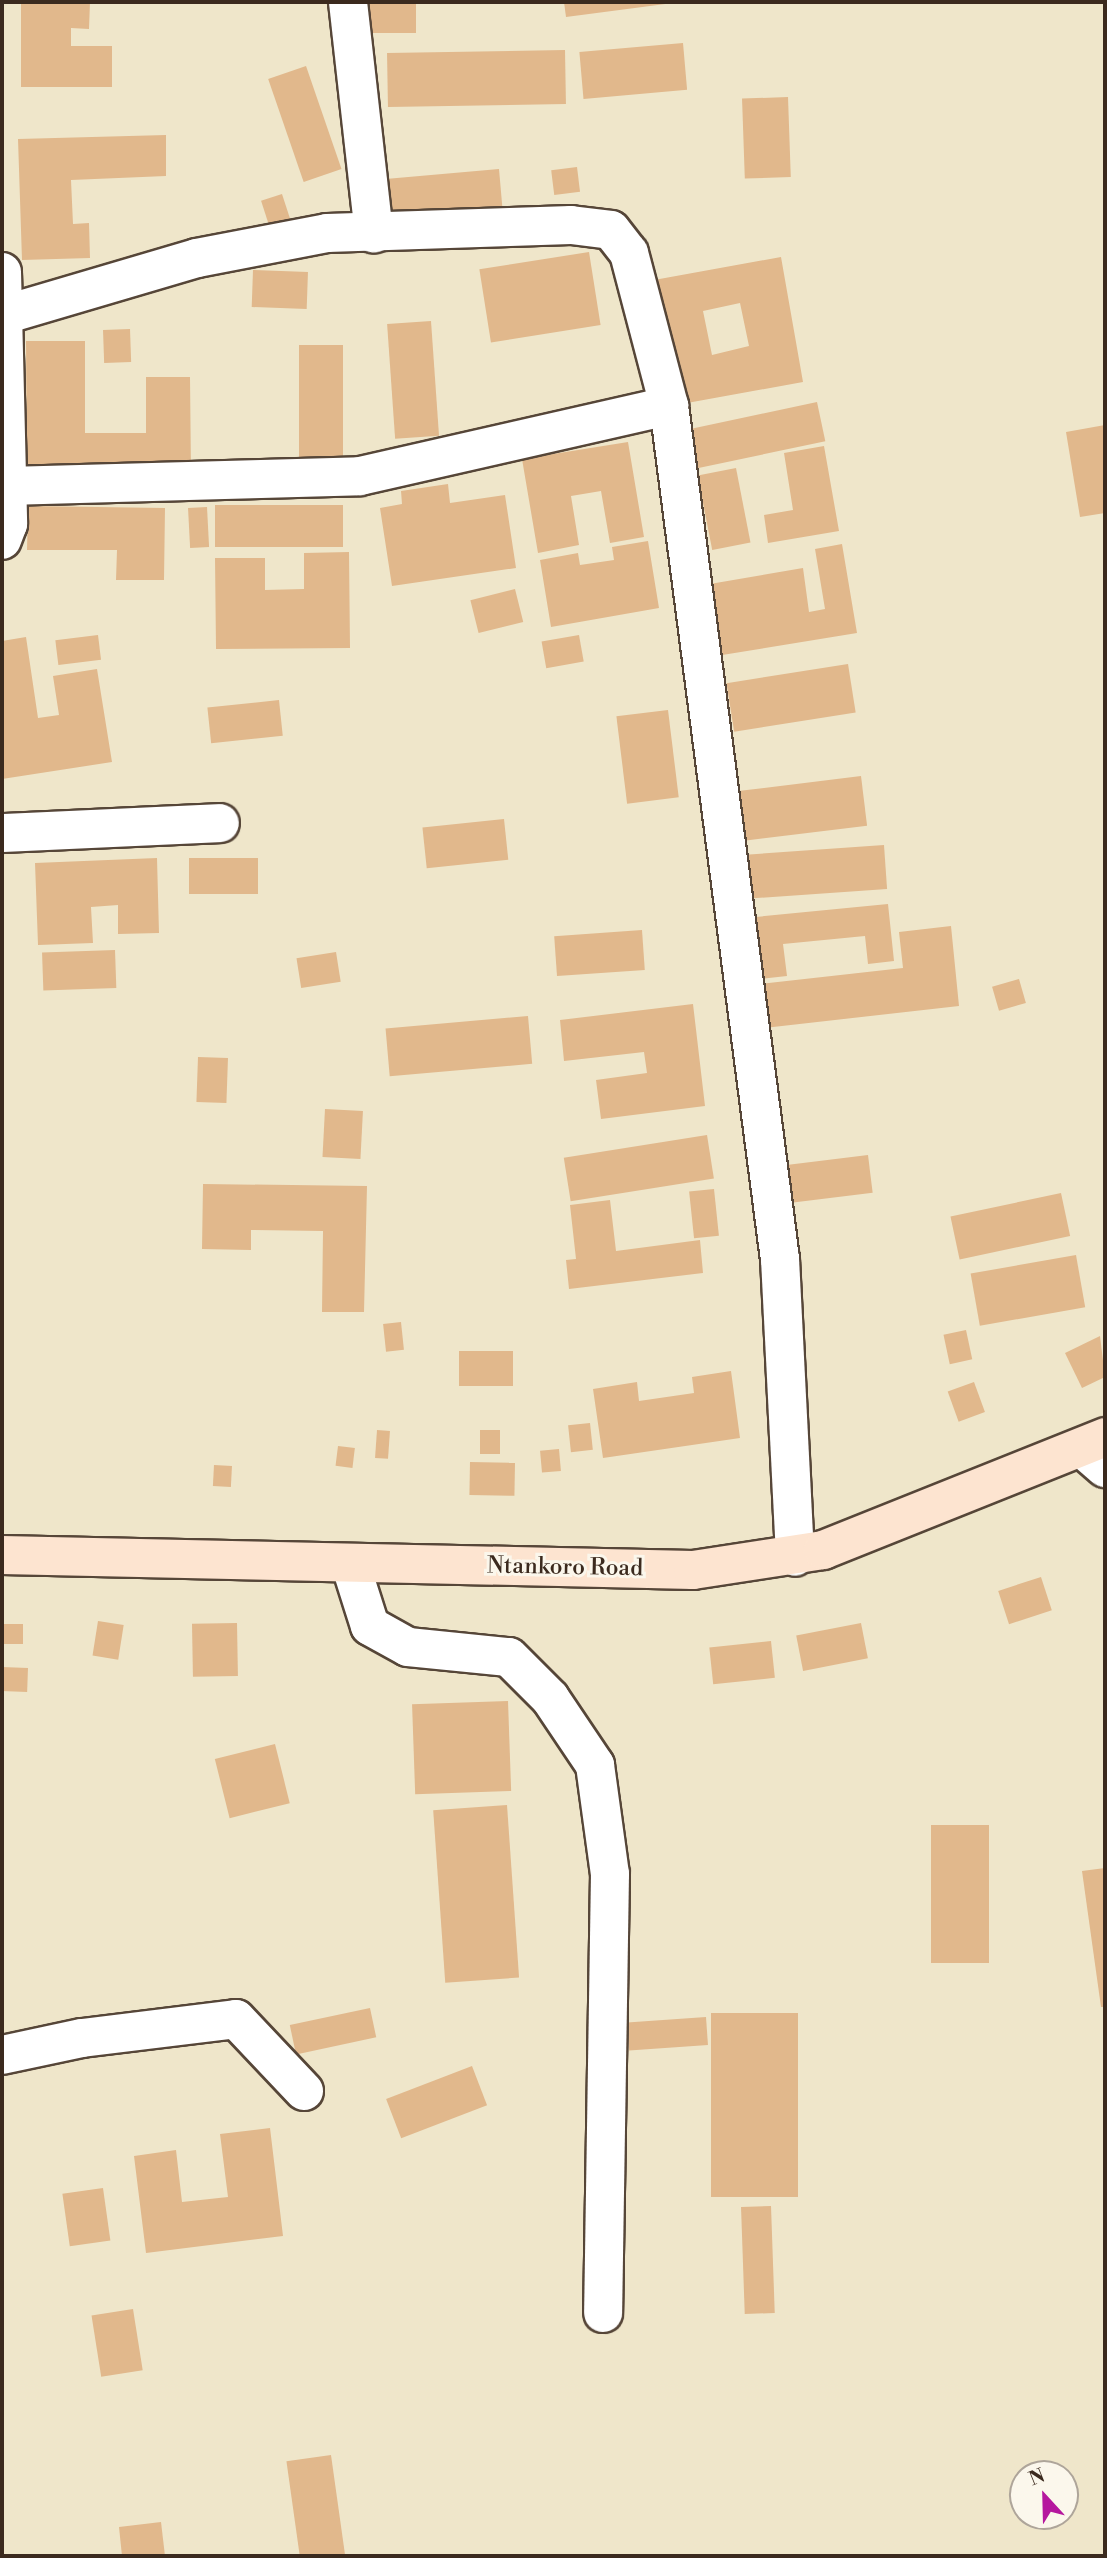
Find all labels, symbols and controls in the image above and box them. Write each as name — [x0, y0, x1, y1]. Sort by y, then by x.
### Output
street label: Ntankoro Road — [487, 1552, 643, 1582]
north arrow — [1009, 2460, 1079, 2530]
text: N — [1025, 2463, 1048, 2491]

